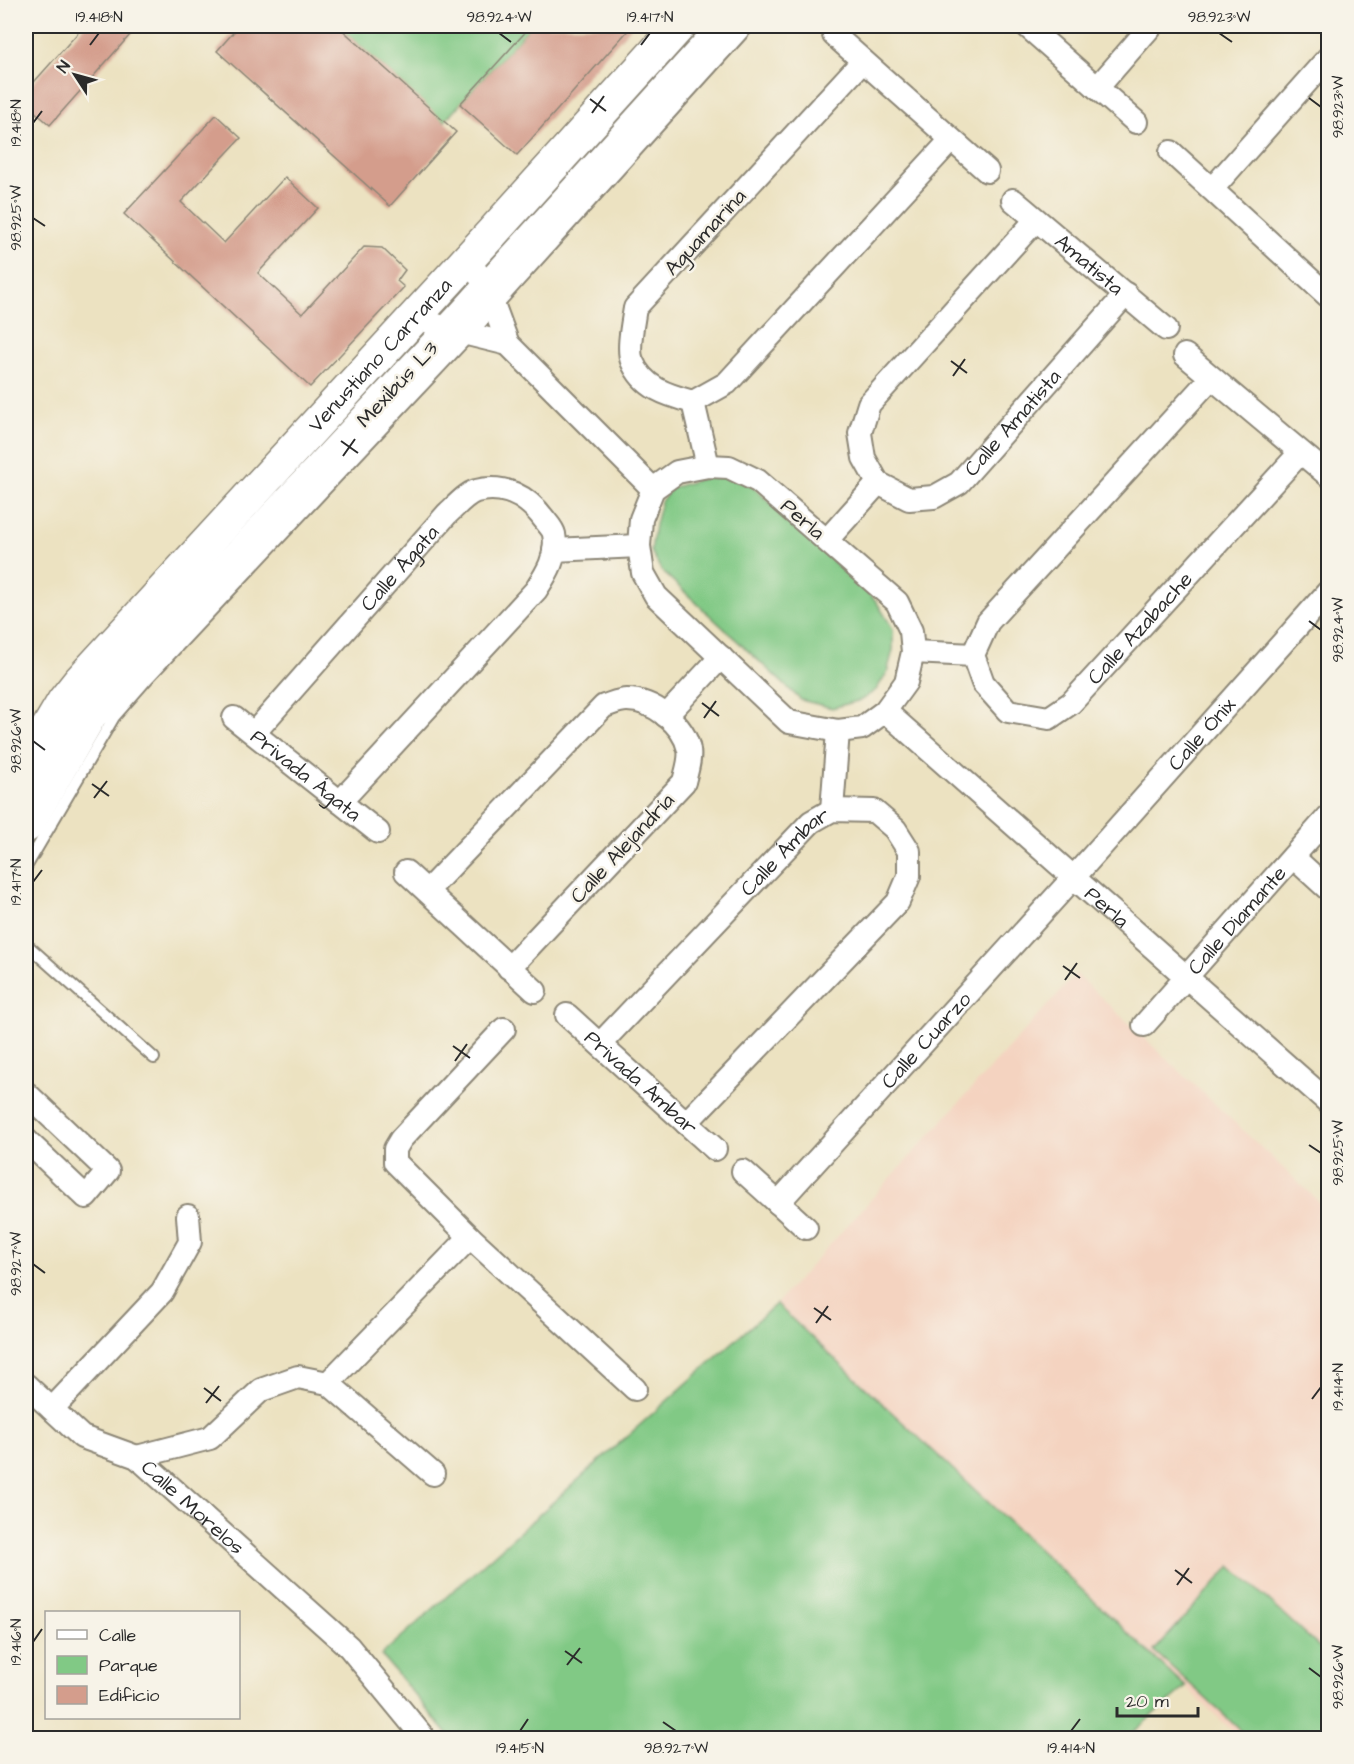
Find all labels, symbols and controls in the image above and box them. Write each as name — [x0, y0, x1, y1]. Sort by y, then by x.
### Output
text: 19.418°N — [75, 7, 123, 28]
text: 98.924°W — [466, 7, 532, 28]
text: 19.417°N — [627, 7, 673, 28]
text: 98.923°W — [1188, 7, 1250, 28]
north arrow — [45, 45, 105, 105]
text: N — [52, 56, 76, 77]
text: 98.923°W — [1328, 76, 1349, 138]
text: 19.418°N — [6, 99, 27, 147]
street label: Aguamarina — [658, 183, 755, 283]
text: 98.925°W — [6, 185, 27, 251]
street label: Amatista — [1048, 227, 1130, 303]
street label: Venustiano Carranza — [302, 271, 459, 439]
street label: Mexibús L3 — [350, 335, 445, 434]
street label: Calle Amatista — [958, 363, 1068, 483]
street label: Perla — [774, 492, 831, 547]
street label: Calle Ágata — [354, 519, 446, 618]
street label: Calle Azabache — [1081, 565, 1199, 691]
text: 98.924°W — [1328, 597, 1349, 663]
street label: Calle Ónix — [1161, 691, 1243, 777]
text: 98.926°W — [6, 709, 27, 773]
street label: Privada Ágata — [244, 723, 368, 829]
street label: Calle Alejandría — [564, 787, 681, 910]
street label: Calle Ámbar — [734, 800, 835, 903]
text: 19.417°N — [6, 859, 27, 905]
street label: Calle Diamante — [1181, 860, 1293, 981]
street label: Perla — [1078, 880, 1135, 935]
street label: Calle Cuarzo — [875, 985, 978, 1095]
street label: Privada Ámbar — [578, 1024, 704, 1142]
text: 98.925°W — [1328, 1120, 1349, 1186]
text: 98.927°W — [6, 1232, 27, 1296]
text: 19.414°N — [1328, 1363, 1349, 1411]
street label: Calle Morelos — [135, 1453, 251, 1562]
legend — [45, 1611, 240, 1719]
text: 19.416°N — [6, 1619, 27, 1665]
text: Calle — [99, 1623, 137, 1648]
text: 98.926°W — [1328, 1645, 1349, 1709]
text: Parque — [99, 1653, 158, 1678]
scale bar — [1117, 1680, 1198, 1718]
text: Edificio — [99, 1683, 159, 1708]
text: 20 m — [1126, 1689, 1169, 1714]
text: 19.415°N — [496, 1738, 544, 1759]
text: 98.927°W — [644, 1738, 708, 1759]
text: 19.414°N — [1047, 1738, 1095, 1759]

